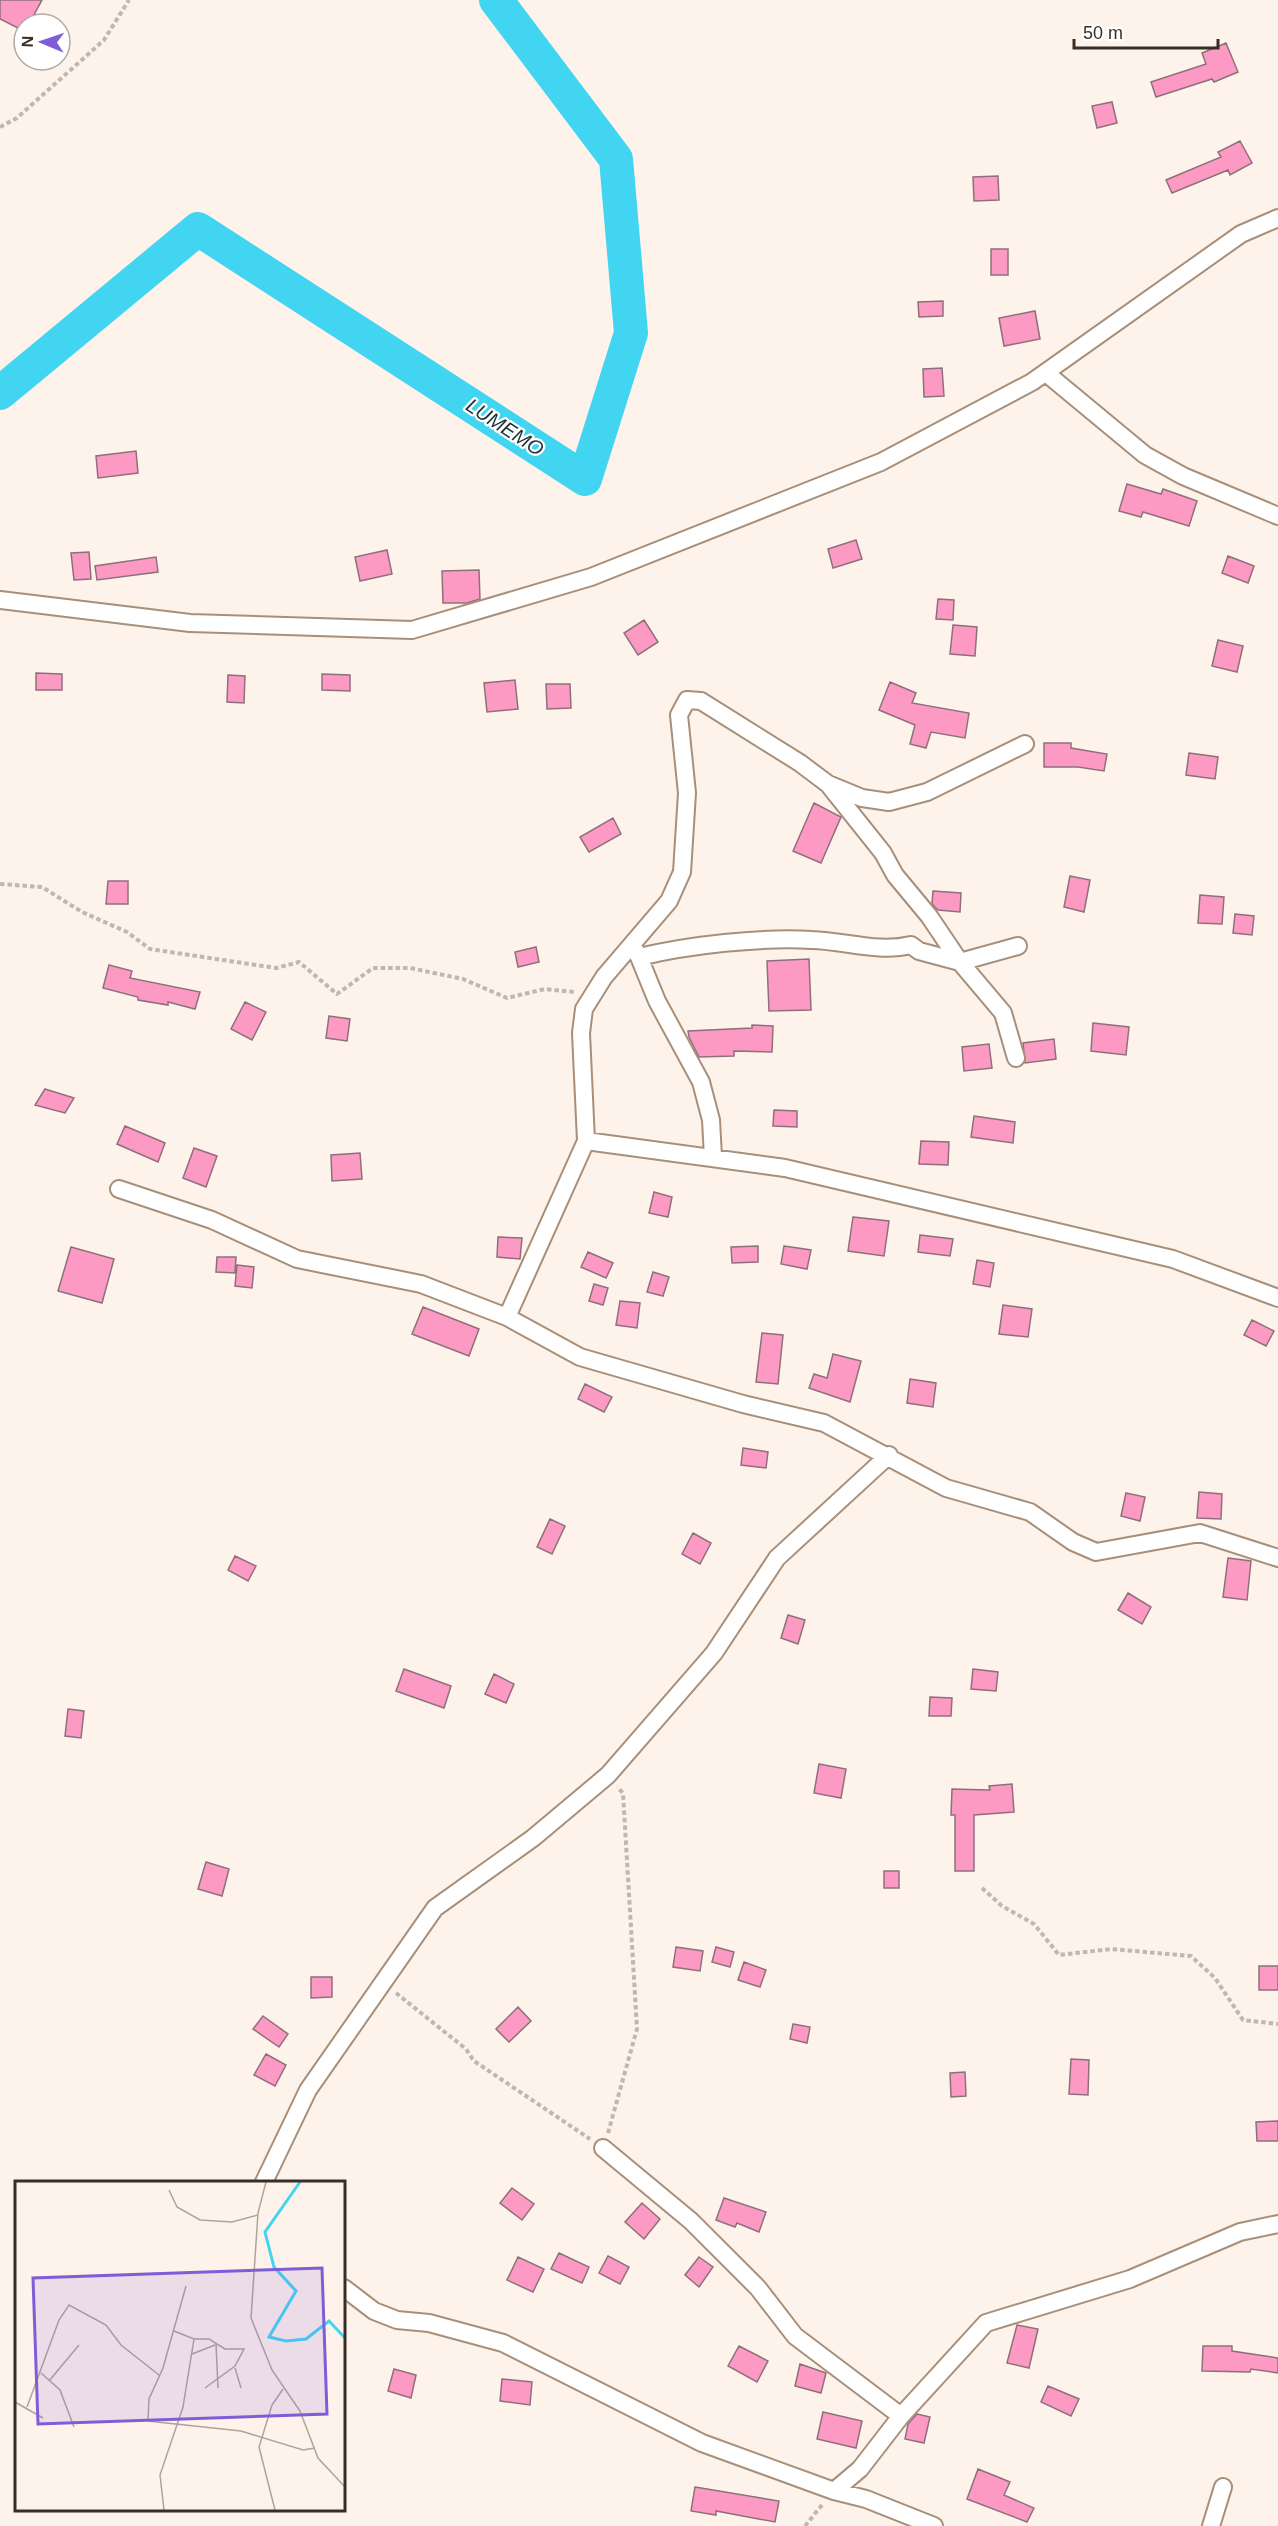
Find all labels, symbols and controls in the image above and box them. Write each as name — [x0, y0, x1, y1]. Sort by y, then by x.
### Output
north arrow — [12, 12, 72, 72]
scale bar — [1074, 12, 1218, 50]
text: 50 m — [1083, 23, 1123, 43]
text: N — [19, 35, 36, 48]
water label: LUMEMO — [462, 394, 548, 460]
inset map — [15, 2181, 345, 2511]

